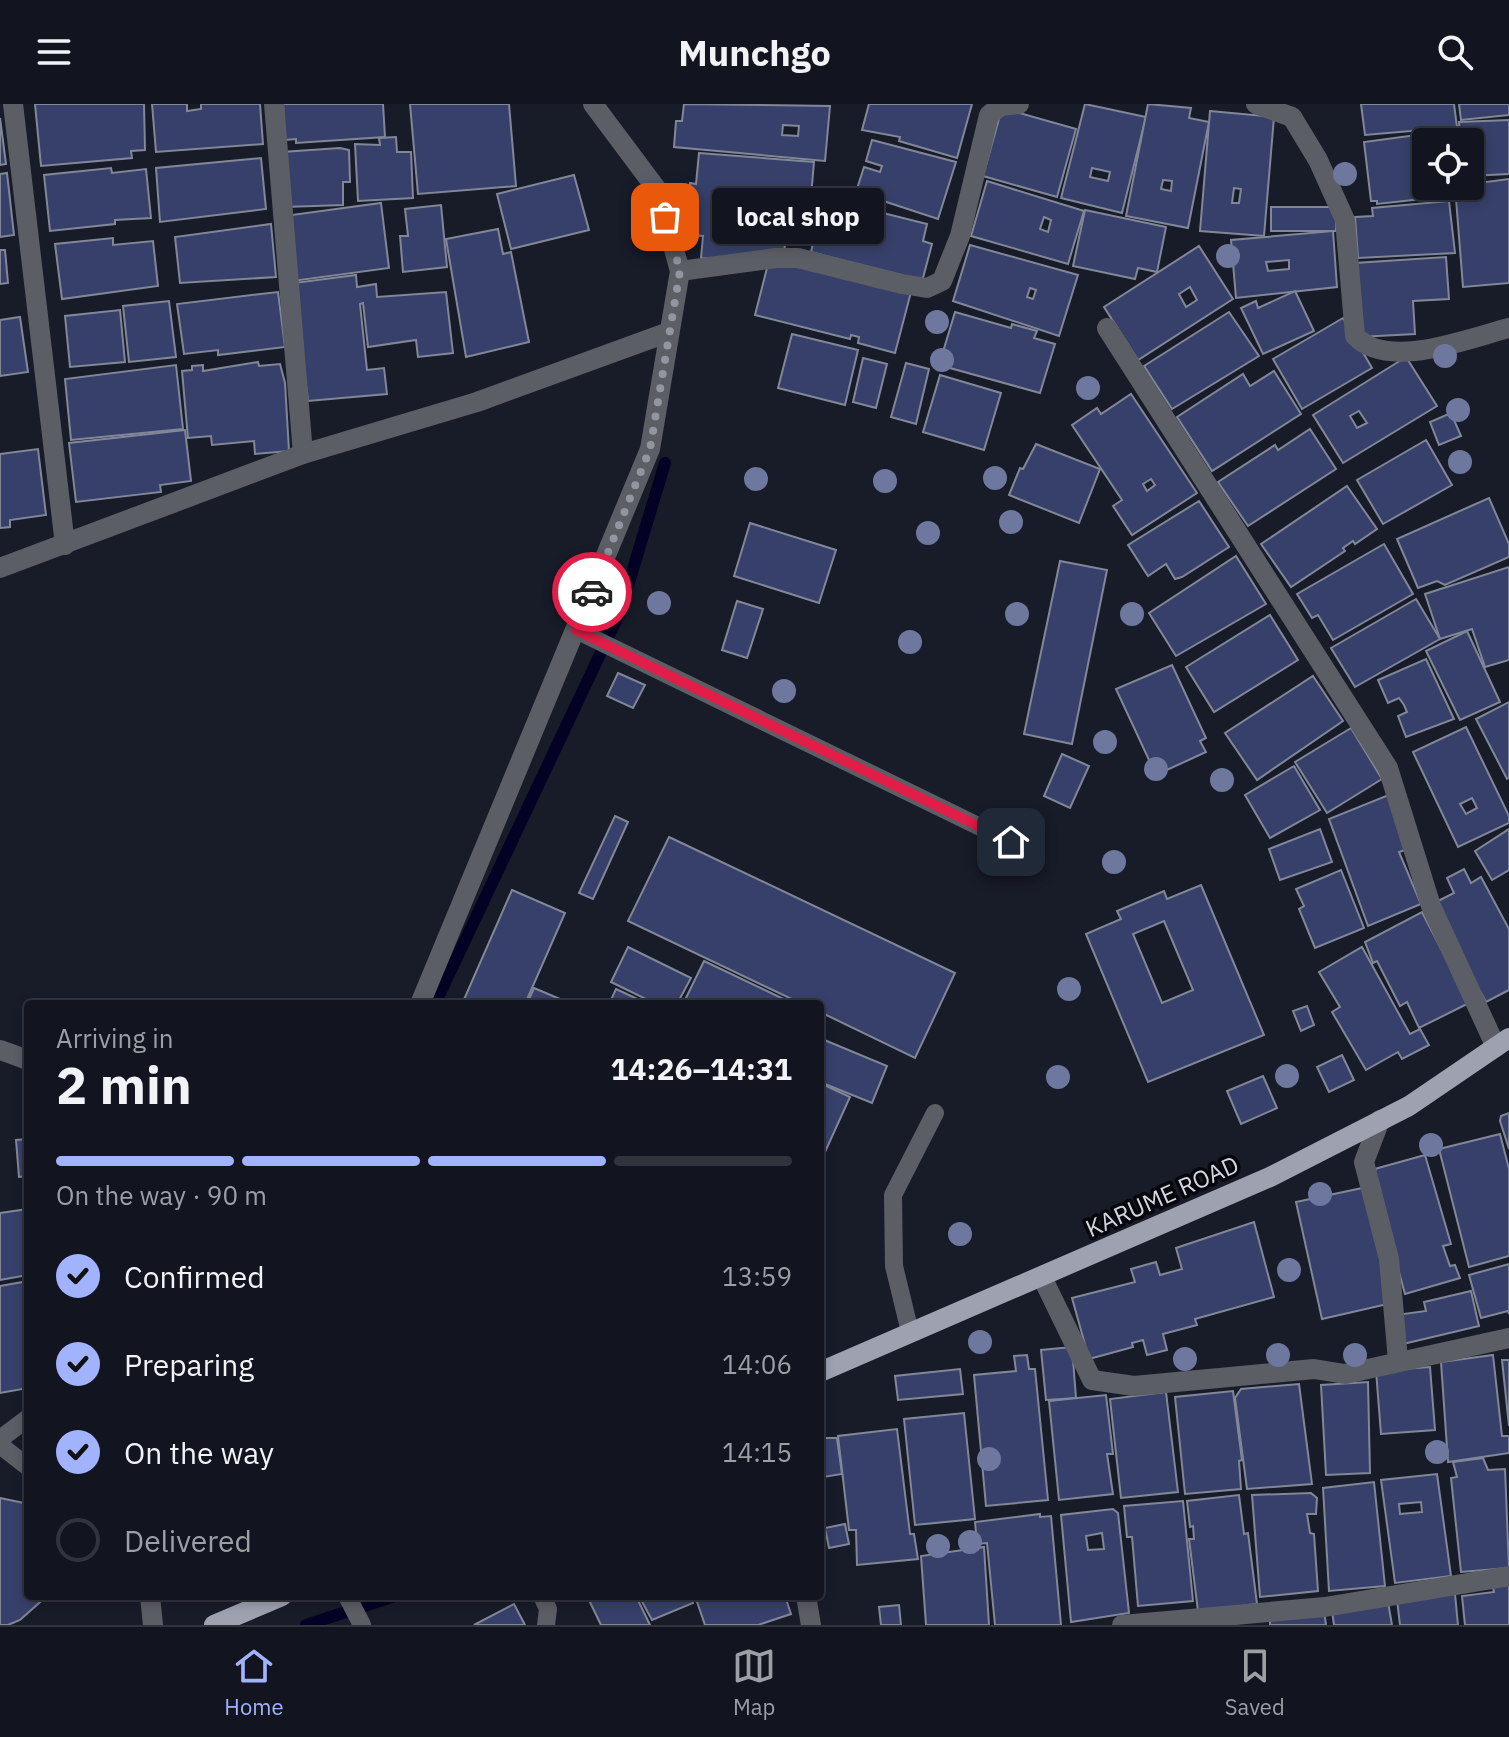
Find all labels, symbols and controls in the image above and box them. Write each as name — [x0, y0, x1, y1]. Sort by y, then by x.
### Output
text: Munchgo — [678, 29, 831, 76]
icon: menu — [32, 30, 76, 74]
icon: search — [1433, 30, 1477, 74]
map controls — [1412, 128, 1484, 200]
button: locate — [1412, 128, 1484, 200]
pin — [631, 183, 699, 251]
callout: local shop — [713, 189, 885, 245]
icon: bag — [643, 195, 687, 239]
text: local shop — [736, 199, 860, 233]
courier — [552, 552, 632, 632]
icon: car — [570, 570, 614, 614]
pin — [977, 808, 1045, 876]
icon: home — [989, 820, 1033, 864]
text: Arriving in — [56, 1021, 173, 1055]
text: 14:26–14:31 — [611, 1049, 792, 1088]
text: 2 min — [56, 1051, 192, 1118]
street label: KARUME ROAD — [1080, 1148, 1244, 1244]
text: On the way · 90 m — [56, 1178, 267, 1212]
icon: check — [56, 1254, 100, 1298]
text: Confirmed — [124, 1257, 265, 1296]
text: 13:59 — [722, 1259, 792, 1293]
icon: check — [56, 1342, 100, 1386]
text: Preparing — [124, 1345, 254, 1384]
text: 14:06 — [722, 1347, 792, 1381]
icon: check — [56, 1430, 100, 1474]
text: On the way — [124, 1433, 274, 1472]
text: 14:15 — [722, 1435, 792, 1469]
text: Delivered — [124, 1521, 252, 1560]
tab: Home — [224, 1644, 284, 1721]
tab: Map — [732, 1644, 776, 1721]
tab: Saved — [1225, 1644, 1285, 1721]

